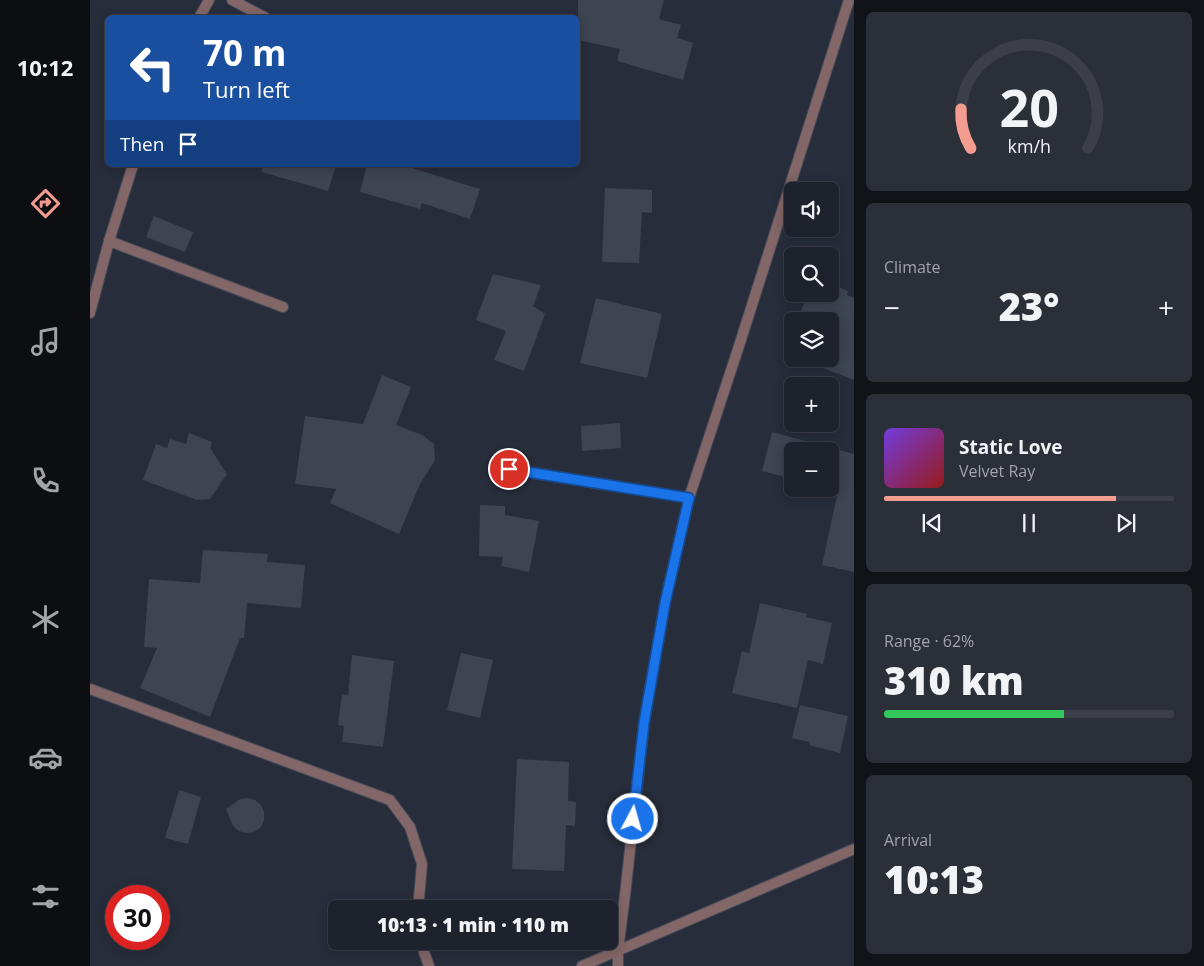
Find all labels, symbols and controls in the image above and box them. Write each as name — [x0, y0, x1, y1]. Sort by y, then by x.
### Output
text: 70 m — [203, 29, 286, 76]
icon: left — [120, 35, 185, 100]
text: 10:12 — [17, 52, 73, 82]
text: 20 — [999, 71, 1059, 142]
text: Turn left — [203, 74, 290, 104]
icon: arrive — [174, 130, 202, 158]
text: Then — [120, 131, 164, 157]
text: km/h — [1007, 134, 1051, 158]
map controls — [784, 182, 839, 497]
button: sound — [784, 182, 839, 237]
icon: directions — [28, 186, 63, 221]
button: search — [784, 247, 839, 302]
text: Climate — [884, 256, 941, 278]
text: 23° — [999, 280, 1059, 332]
text: − — [884, 288, 900, 326]
text: + — [1158, 288, 1174, 326]
button: layers — [784, 312, 839, 367]
icon: music — [28, 324, 63, 359]
button: + — [784, 377, 839, 432]
text: Static Love — [959, 434, 1062, 460]
button: − — [784, 442, 839, 497]
pin — [488, 448, 530, 490]
icon: arrive — [495, 455, 523, 483]
text: Velvet Ray — [959, 460, 1035, 482]
icon: phone — [28, 463, 63, 498]
icon: previous — [918, 509, 946, 537]
icon: pause — [1015, 509, 1043, 537]
icon: next — [1112, 509, 1140, 537]
icon: climate — [28, 602, 63, 637]
text: Range · 62% — [884, 630, 974, 652]
text: 310 km — [884, 654, 1024, 706]
icon: car — [28, 740, 63, 775]
position arrow — [606, 792, 658, 844]
text: Arrival — [884, 829, 932, 851]
text: 10:13 — [884, 853, 984, 905]
icon: filters — [28, 879, 63, 914]
speed limit sign: 30 — [105, 885, 170, 950]
text: 10:13 · 1 min · 110 m — [377, 912, 569, 938]

